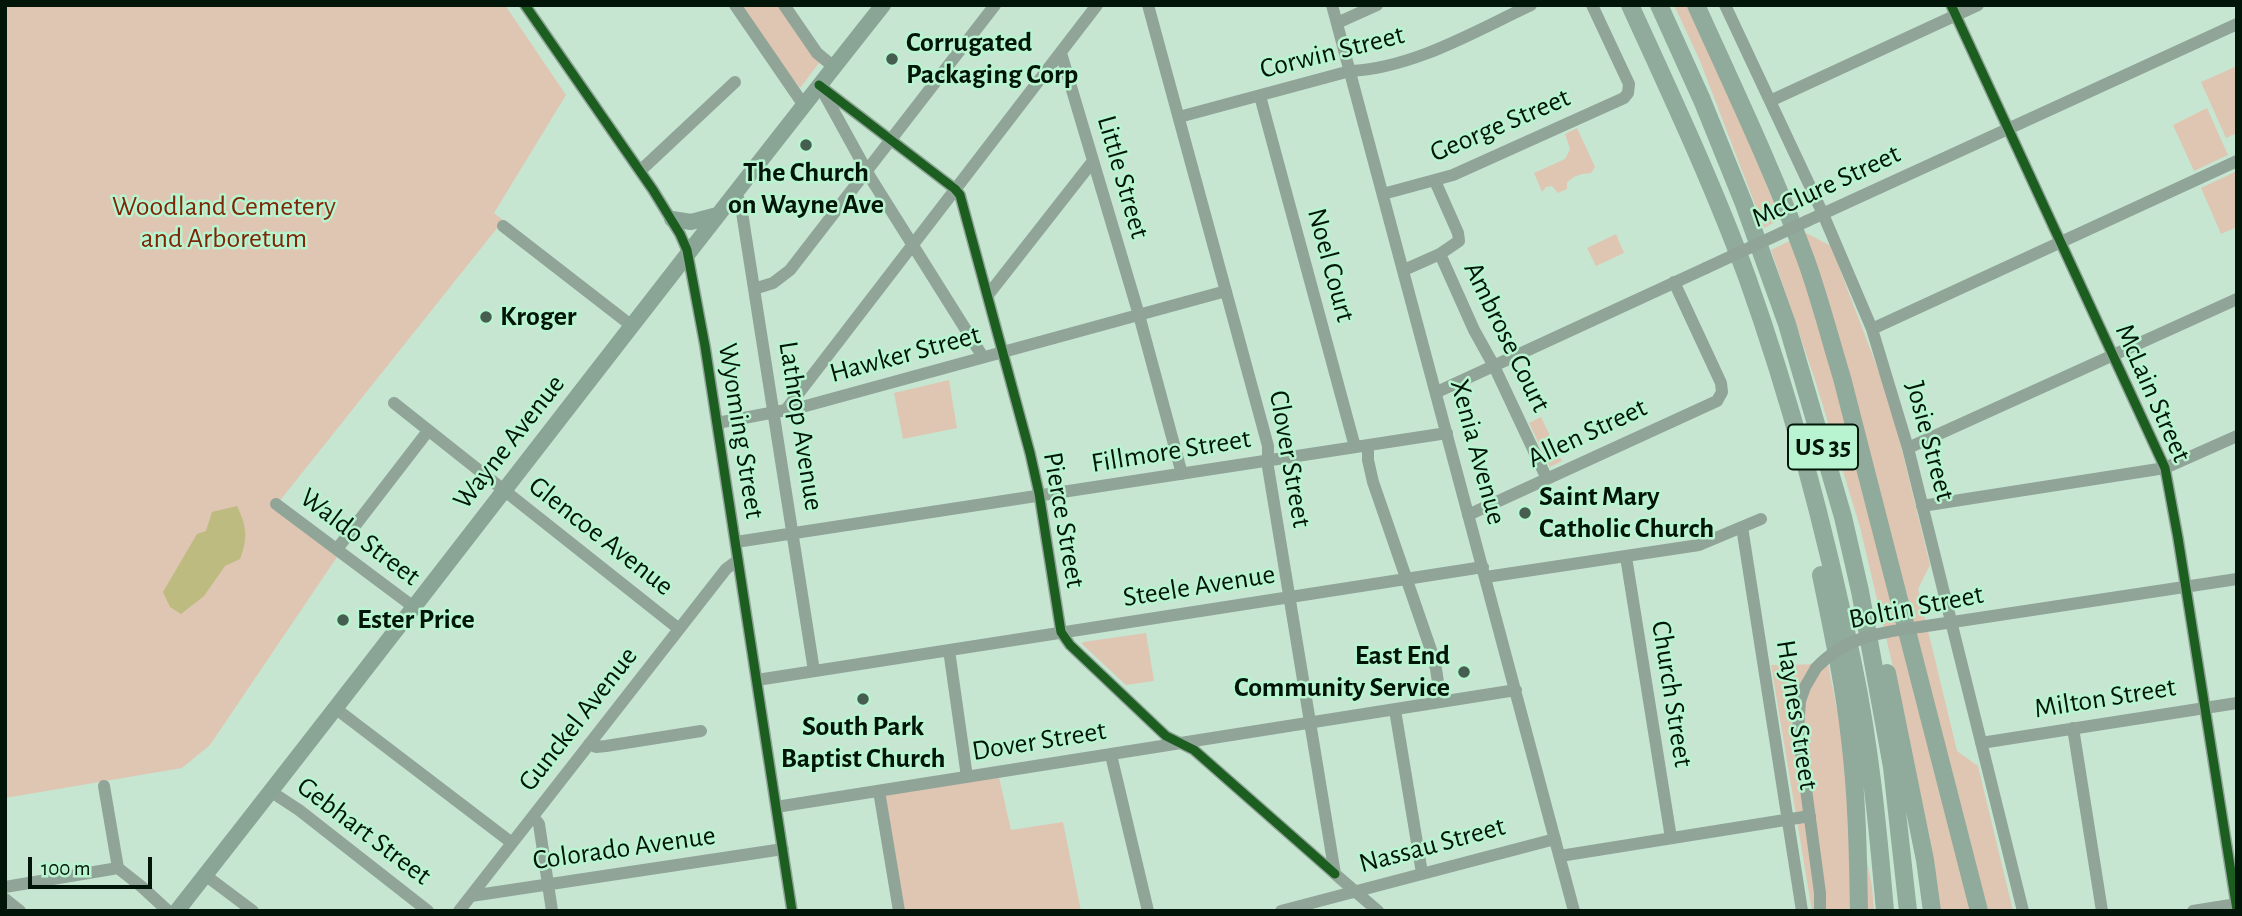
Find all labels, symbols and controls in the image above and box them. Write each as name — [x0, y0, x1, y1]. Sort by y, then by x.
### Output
street label: Corwin Street — [1256, 18, 1408, 86]
place label: Corrugated Packaging Corp — [906, 26, 1078, 92]
marker: Corrugated Packaging Corp — [884, 51, 900, 67]
street label: George Street — [1425, 80, 1575, 170]
street label: Little Street — [1089, 112, 1157, 242]
marker: The Church on Wayne Ave — [798, 137, 814, 153]
street label: McClure Street — [1746, 137, 1906, 235]
place label: The Church on Wayne Ave — [728, 156, 884, 222]
park label: Woodland Cemetery and Arboretum — [112, 190, 336, 256]
street label: Noel Court — [1300, 204, 1362, 326]
street label: Ambrose Court — [1456, 256, 1558, 418]
place label: Kroger — [500, 300, 577, 334]
marker: Kroger — [478, 309, 494, 325]
street label: Hawker Street — [826, 318, 984, 390]
street label: McLain Street — [2108, 319, 2198, 467]
street label: Lathrop Avenue — [771, 339, 831, 513]
street label: Wyoming Street — [711, 341, 771, 521]
street label: Wayne Avenue — [446, 368, 572, 516]
street label: Xenia Avenue — [1442, 376, 1514, 528]
street label: Josie Street — [1898, 378, 1962, 504]
street label: Clover Street — [1261, 388, 1319, 530]
street label: Allen Street — [1522, 391, 1652, 475]
street label: Fillmore Street — [1089, 422, 1253, 480]
road number: US 35 — [1788, 424, 1858, 470]
street label: Pierce Street — [1036, 449, 1092, 591]
street label: Glencoe Avenue — [522, 469, 680, 603]
place label: Saint Mary Catholic Church — [1539, 480, 1714, 546]
street label: Waldo Street — [293, 481, 427, 593]
marker: Saint Mary Catholic Church — [1517, 505, 1533, 521]
street label: Steele Avenue — [1120, 557, 1278, 615]
street label: Boltin Street — [1846, 578, 1986, 636]
place label: Ester Price — [357, 603, 475, 637]
marker: Ester Price — [335, 612, 351, 628]
street label: Church Street — [1644, 618, 1700, 770]
street label: Haynes Street — [1769, 638, 1825, 792]
place label: East End Community Service — [1234, 639, 1450, 705]
street label: Gunckel Avenue — [511, 640, 645, 798]
marker: East End Community Service — [1456, 664, 1472, 680]
street label: Milton Street — [2032, 670, 2178, 726]
marker: South Park Baptist Church — [855, 691, 871, 707]
place label: South Park Baptist Church — [781, 710, 945, 776]
street label: Dover Street — [970, 714, 1108, 768]
street label: Gebhart Street — [290, 770, 438, 892]
street label: Nassau Street — [1355, 809, 1509, 881]
street label: Colorado Avenue — [530, 819, 718, 877]
scale bar — [32, 842, 156, 886]
text: 100 m — [41, 858, 91, 879]

